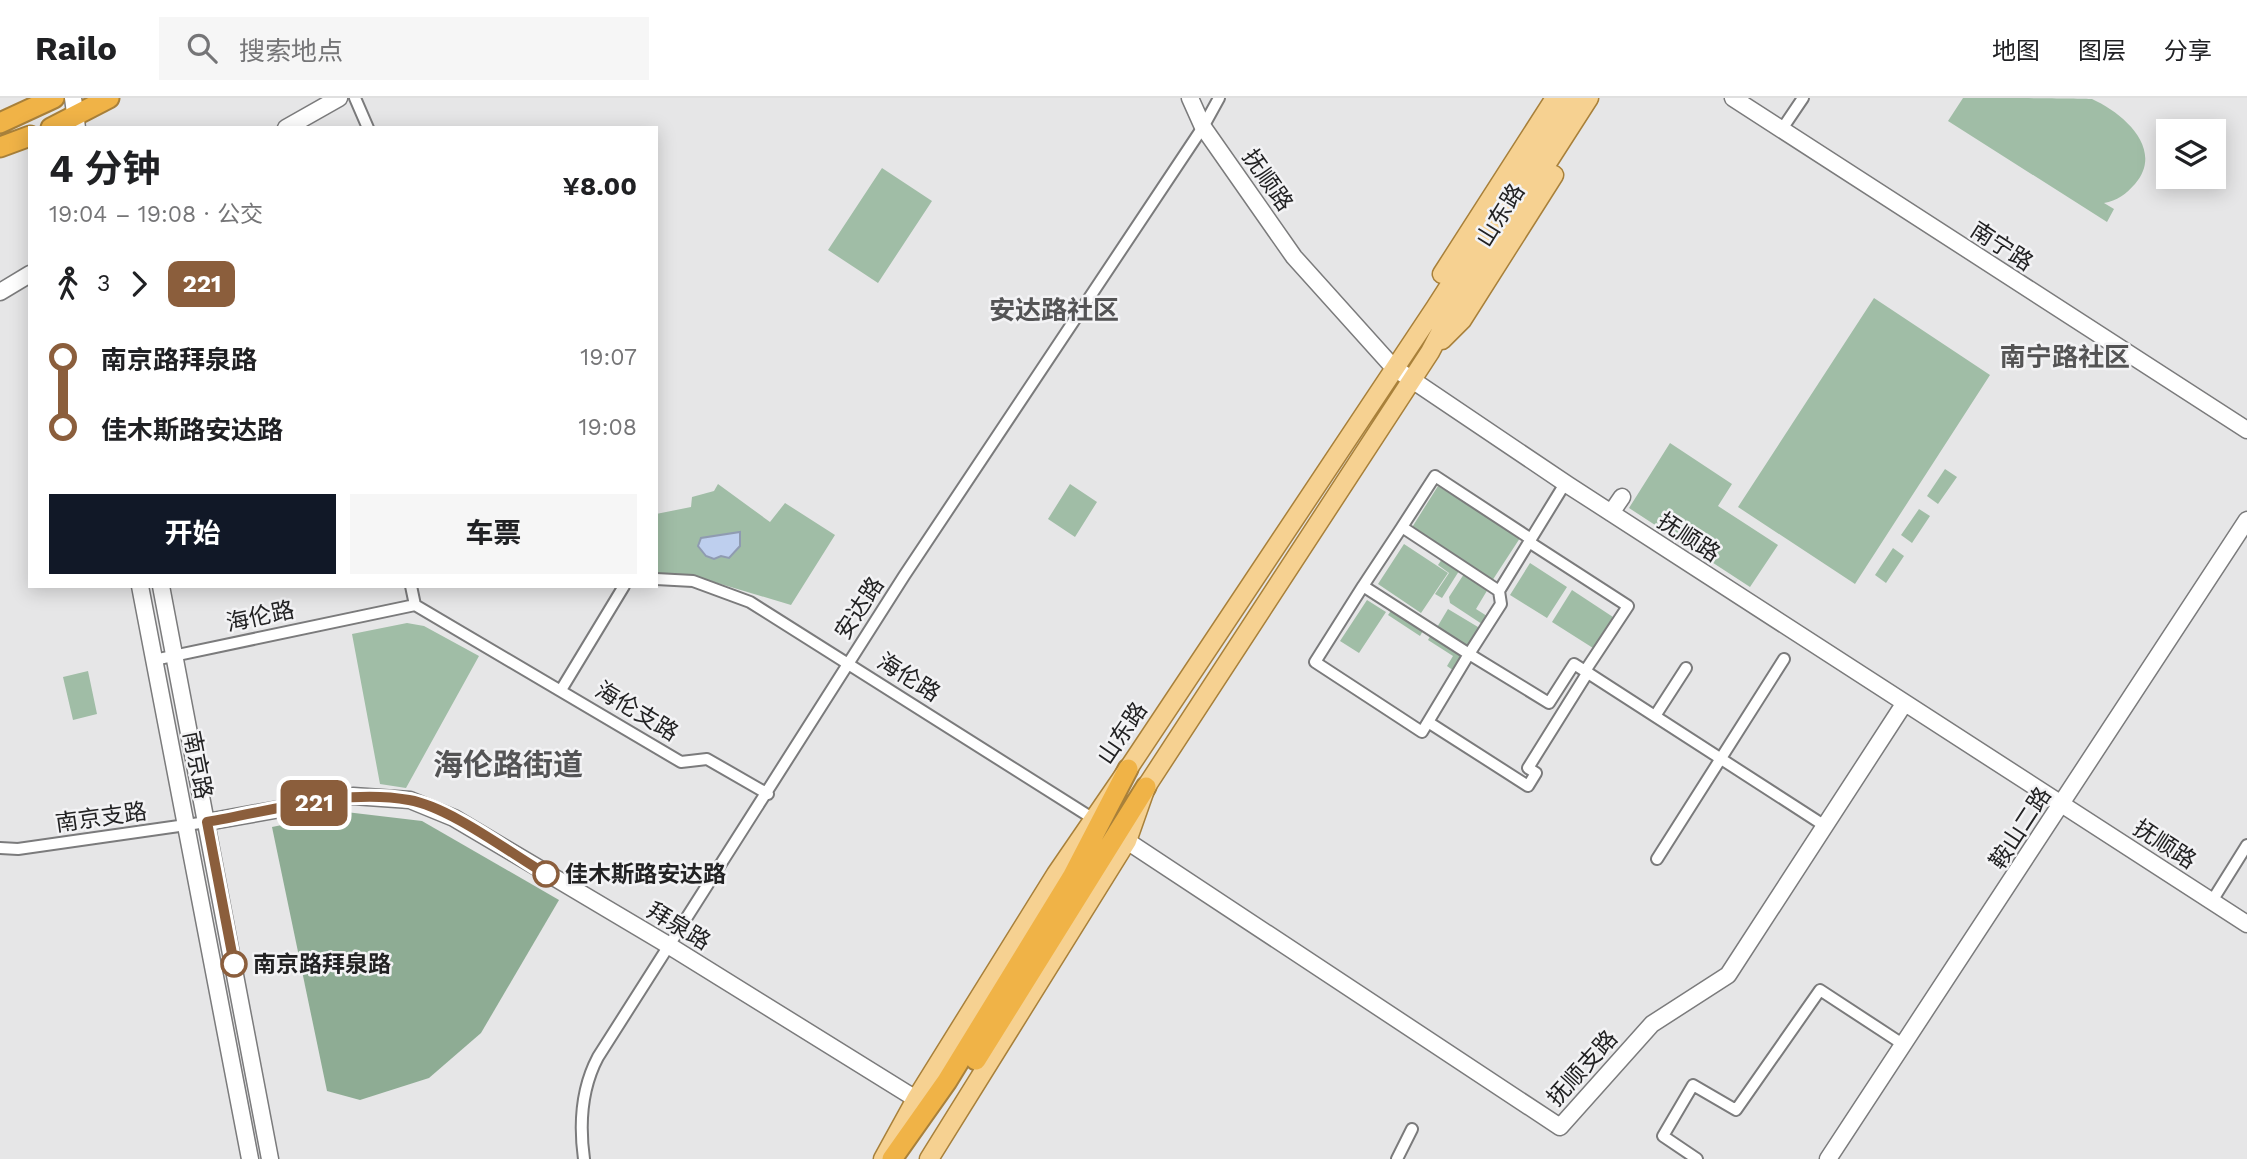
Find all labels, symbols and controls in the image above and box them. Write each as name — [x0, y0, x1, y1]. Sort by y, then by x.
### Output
search box — [159, 17, 649, 80]
text: Railo — [35, 29, 117, 68]
icon: search — [183, 29, 221, 67]
text: 搜索地点 — [239, 36, 343, 66]
text: 地图 — [1992, 37, 2040, 65]
text: 图层 — [2078, 37, 2126, 65]
text: 分享 — [2164, 37, 2212, 65]
map controls — [2156, 119, 2226, 189]
button: layers — [2156, 119, 2226, 189]
street label: 抚顺路 — [1237, 144, 1298, 216]
text: 4 分钟 — [49, 147, 160, 191]
text: ¥8.00 — [563, 171, 637, 201]
street label: 山东路 — [1471, 179, 1530, 252]
text: 19:04 – 19:08 · 公交 — [49, 201, 263, 228]
street label: 南宁路 — [1965, 216, 2038, 277]
icon: walk — [49, 265, 87, 303]
icon: forward — [120, 265, 158, 303]
text: 3 — [97, 270, 110, 297]
text: 221 — [182, 270, 221, 298]
district label: 安达路社区 — [989, 295, 1119, 325]
district label: 南宁路社区 — [2000, 342, 2130, 372]
text: 19:07 — [580, 344, 637, 371]
text: 南京路拜泉路 — [101, 345, 257, 375]
text: 19:08 — [579, 414, 637, 441]
text: 佳木斯路安达路 — [101, 415, 283, 445]
button: 开始 — [49, 494, 336, 574]
button: 车票 — [350, 494, 637, 574]
street label: 抚顺路 — [1652, 507, 1725, 568]
street label: 安达路 — [829, 572, 890, 645]
street label: 海伦路 — [224, 596, 297, 637]
street label: 海伦路 — [872, 648, 945, 707]
street label: 海伦支路 — [590, 676, 683, 747]
street label: 山东路 — [1092, 697, 1153, 769]
street label: 南京路 — [178, 729, 217, 802]
district label: 海伦路街道 — [433, 747, 583, 782]
line badge: 221 — [274, 780, 354, 826]
street label: 鞍山二路 — [1984, 782, 2057, 874]
text: 221 — [295, 789, 333, 817]
street label: 南京支路 — [54, 798, 149, 837]
street label: 抚顺路 — [2128, 814, 2201, 875]
marker: 佳木斯路安达路 — [533, 861, 559, 887]
place label: 佳木斯路安达路 — [565, 861, 726, 888]
street label: 拜泉路 — [642, 897, 715, 956]
marker: 南京路拜泉路 — [221, 951, 247, 977]
place label: 南京路拜泉路 — [253, 951, 391, 978]
street label: 抚顺支路 — [1542, 1025, 1623, 1112]

